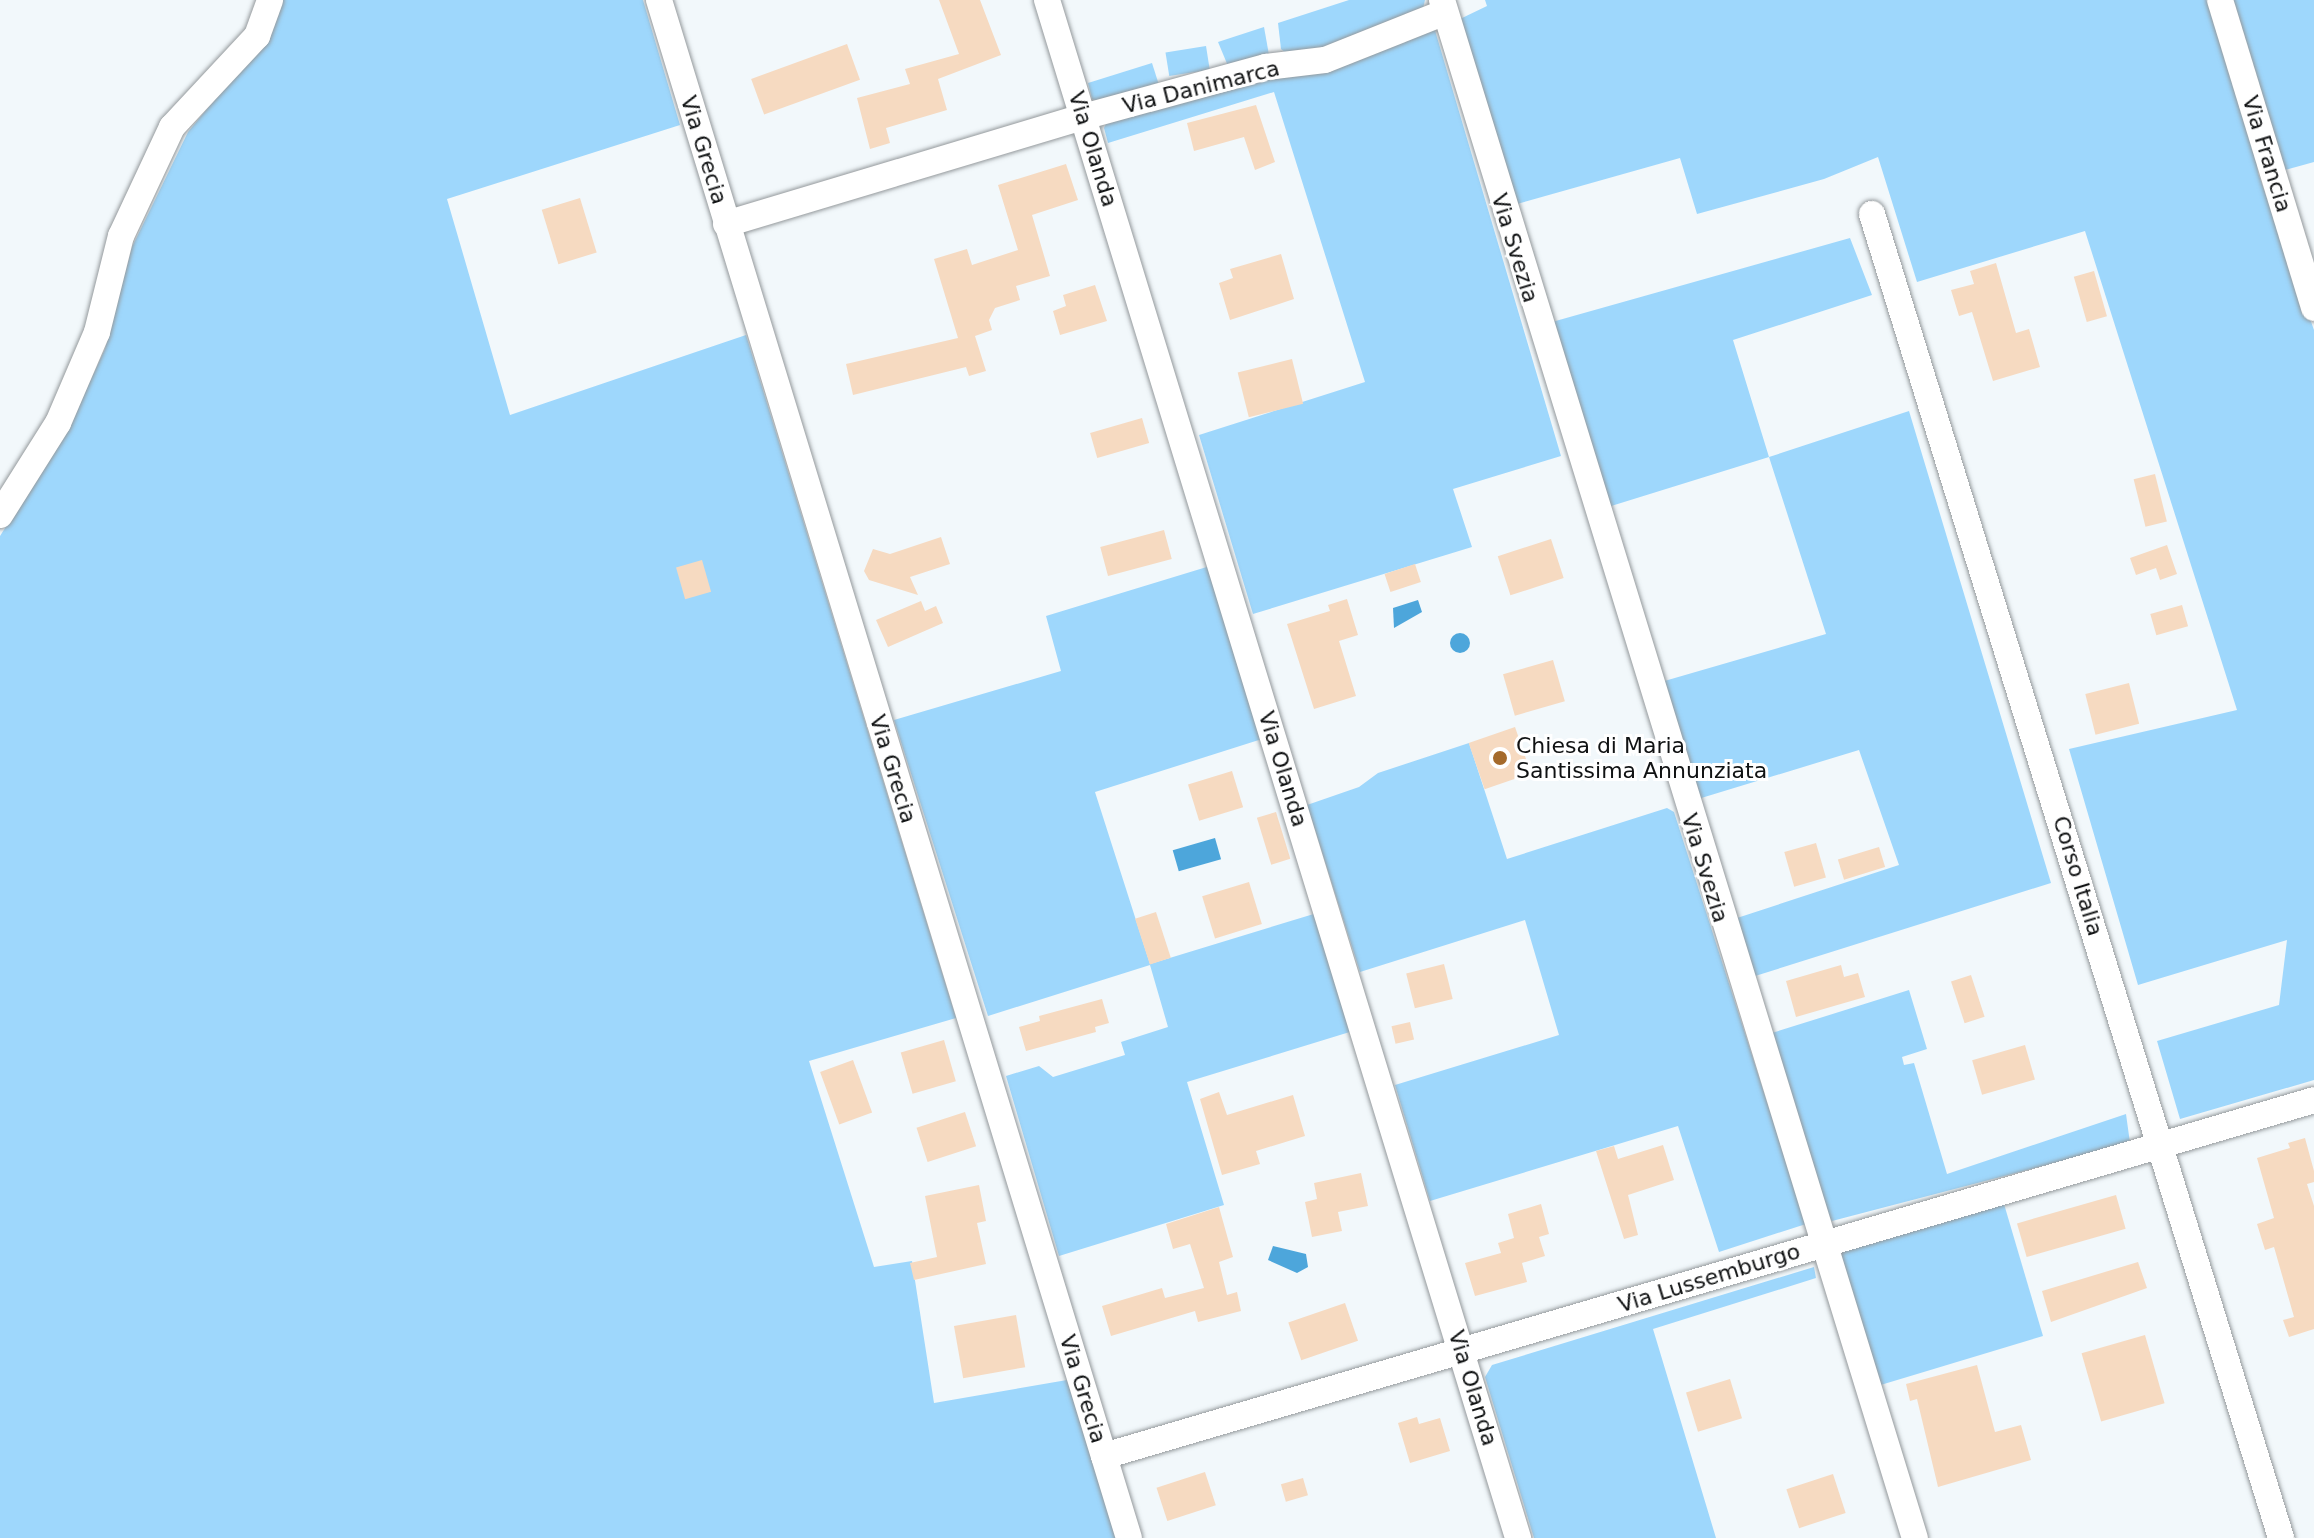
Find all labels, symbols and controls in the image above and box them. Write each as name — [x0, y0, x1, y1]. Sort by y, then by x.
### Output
street label: Via Danimarca — [1120, 55, 1282, 119]
street label: Via Olanda — [1063, 88, 1123, 210]
street label: Via Grecia — [675, 93, 733, 207]
street label: Via Francia — [2237, 93, 2297, 215]
street label: Via Svezia — [1486, 190, 1544, 306]
street label: Via Olanda — [1253, 708, 1313, 830]
street label: Via Grecia — [864, 712, 922, 826]
place label: Chiesa di Maria Santissima Annunziata — [1516, 732, 1767, 784]
marker: Chiesa di Maria Santissima Annunziata — [1491, 749, 1509, 767]
street label: Via Svezia — [1676, 810, 1734, 926]
street label: Corso Italia — [2047, 813, 2109, 939]
street label: Via Lussemburgo — [1615, 1238, 1803, 1318]
street label: Via Olanda — [1443, 1327, 1503, 1449]
street label: Via Grecia — [1054, 1332, 1112, 1446]

